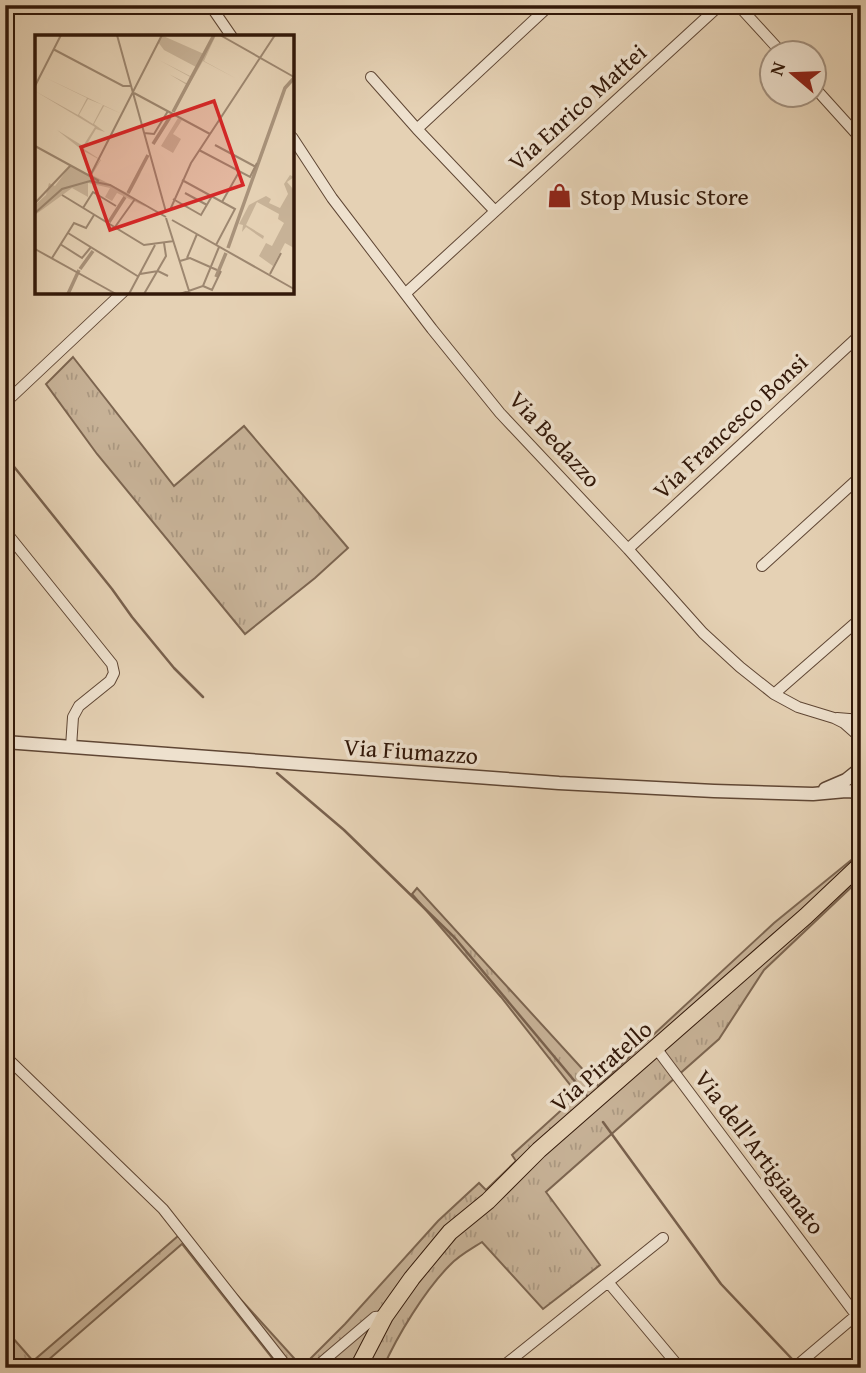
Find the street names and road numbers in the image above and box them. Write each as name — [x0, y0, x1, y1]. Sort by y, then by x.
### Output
street label: Via Enrico Mattei — [500, 35, 654, 179]
street label: Via Francesco Bonsi — [645, 345, 815, 507]
street label: Via Bedazzo — [501, 383, 609, 495]
street label: Via Fiumazzo — [343, 729, 479, 773]
street label: Via Piratello — [542, 1012, 660, 1120]
street label: Via dell'Artigianato — [686, 1062, 834, 1242]

